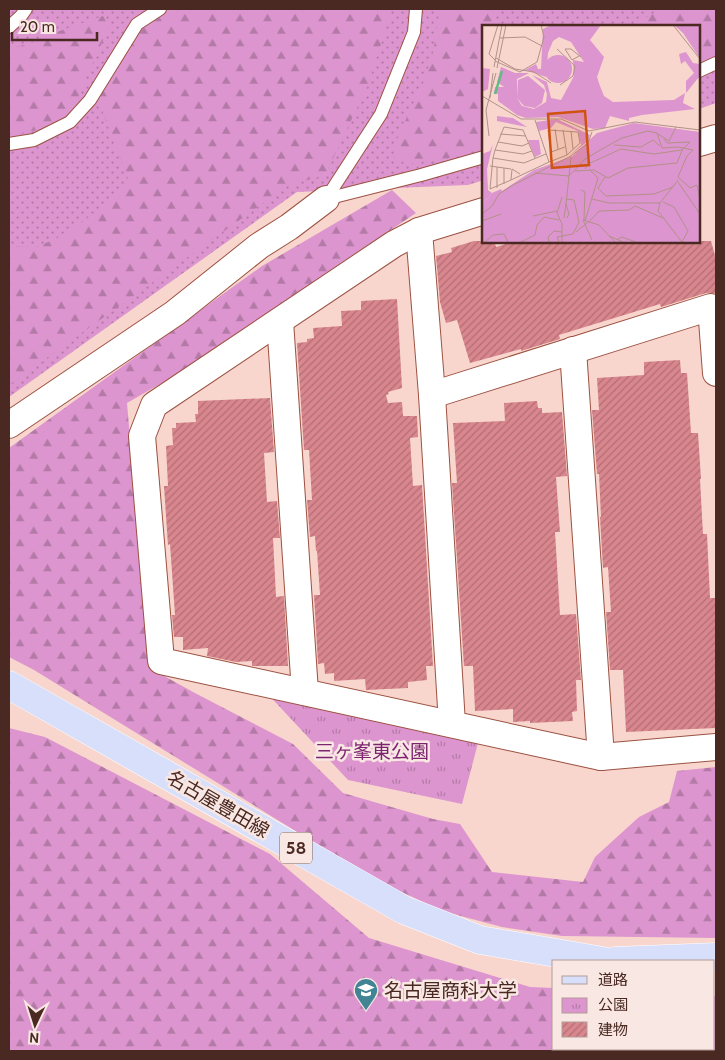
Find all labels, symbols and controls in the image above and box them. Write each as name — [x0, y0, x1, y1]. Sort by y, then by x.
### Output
scale bar — [12, 10, 98, 42]
text: 20 m — [20, 18, 55, 36]
inset map — [482, 25, 700, 242]
park label: 三ヶ峯東公園 — [315, 740, 429, 763]
street label: 名古屋豊田線 — [163, 766, 273, 842]
road number: 58 — [280, 832, 312, 864]
legend — [552, 960, 715, 1050]
text: 道路 — [598, 971, 628, 989]
school or university icon: 名古屋商科大学 — [353, 977, 379, 1011]
place label: 名古屋商科大学 — [384, 979, 517, 1002]
text: 公園 — [598, 996, 628, 1014]
north arrow — [10, 1000, 60, 1050]
text: 建物 — [598, 1021, 628, 1039]
text: N — [29, 1029, 40, 1047]

